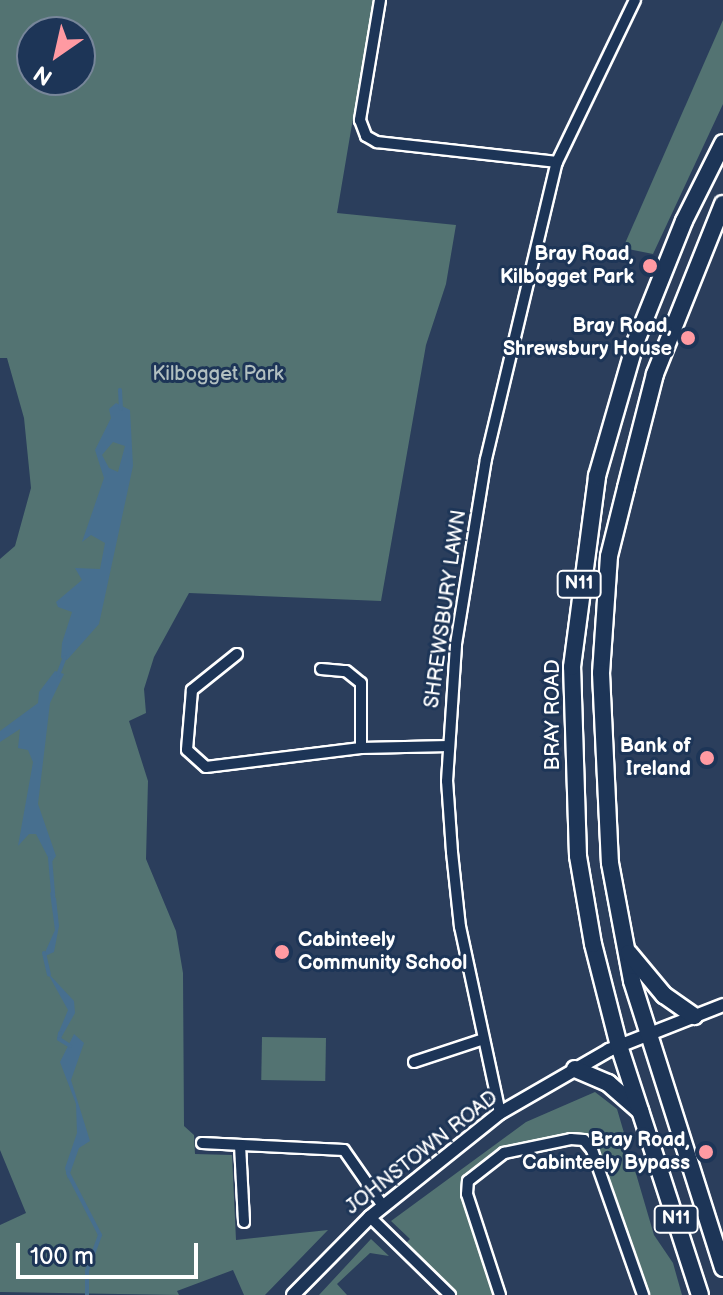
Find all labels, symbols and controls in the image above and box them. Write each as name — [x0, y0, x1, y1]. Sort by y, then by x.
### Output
north arrow — [16, 16, 96, 96]
text: N — [29, 59, 58, 90]
place label: Bray Road, Kilbogget Park — [500, 242, 634, 289]
marker: Bray Road, Kilbogget Park — [641, 257, 659, 275]
place label: Bray Road, Shrewsbury House — [502, 314, 672, 361]
marker: Bray Road, Shrewsbury House — [679, 329, 697, 347]
park label: Kilbogget Park — [152, 362, 284, 386]
street label: SHREWSBURY LAWN — [420, 508, 472, 710]
road number: N11 — [555, 570, 603, 598]
street label: BRAY ROAD — [541, 660, 565, 770]
place label: Bank of Ireland — [620, 734, 691, 781]
marker: Bank of Ireland — [698, 749, 716, 767]
place label: Cabinteely Community School — [298, 928, 468, 975]
marker: Cabinteely Community School — [273, 943, 291, 961]
street label: JOHNSTOWN ROAD — [341, 1086, 503, 1220]
place label: Bray Road, Cabinteely Bypass — [522, 1128, 690, 1175]
marker: Bray Road, Cabinteely Bypass — [697, 1143, 715, 1161]
road number: N11 — [652, 1205, 700, 1233]
scale bar — [20, 1227, 202, 1277]
text: 100 m — [30, 1242, 94, 1271]

